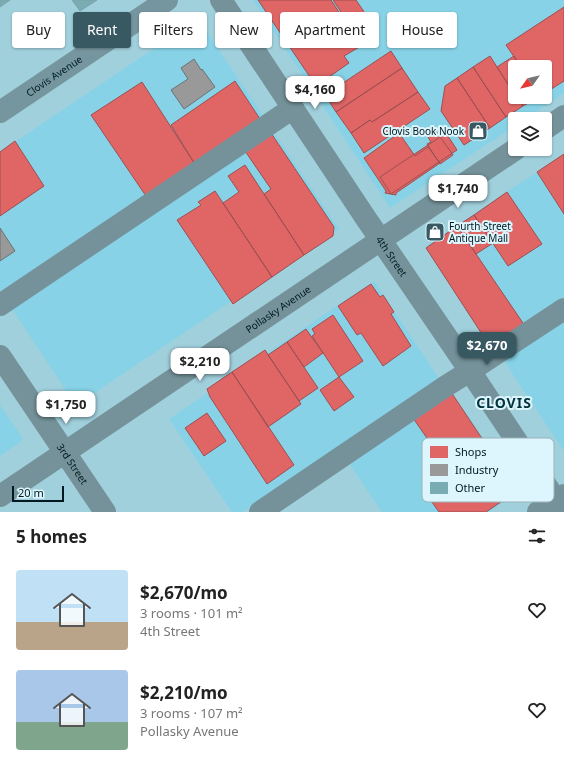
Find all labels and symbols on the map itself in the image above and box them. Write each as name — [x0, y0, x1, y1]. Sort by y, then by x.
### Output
street label: Clovis Avenue — [23, 52, 85, 100]
north arrow — [508, 60, 552, 104]
pin: $4,160 — [282, 76, 348, 110]
shop icon: Clovis Book Nook — [467, 120, 489, 142]
place label: Clovis Book Nook — [383, 124, 465, 138]
pin: $1,740 — [425, 175, 491, 209]
place label: Fourth Street Antique Mall — [449, 219, 511, 245]
shop icon: Fourth Street Antique Mall — [424, 221, 446, 243]
street label: 4th Street — [373, 233, 411, 280]
street label: Pollasky Avenue — [243, 282, 314, 336]
pin: $2,670 — [454, 332, 520, 366]
pin: $2,210 — [167, 348, 233, 382]
pin: $1,750 — [33, 391, 99, 425]
district label: CLOVIS — [476, 393, 532, 412]
legend — [422, 438, 554, 502]
street label: 3rd Street — [54, 441, 92, 487]
text: Shops — [455, 444, 487, 459]
text: Industry — [455, 462, 499, 477]
text: Other — [455, 480, 486, 495]
scale bar — [12, 484, 64, 503]

